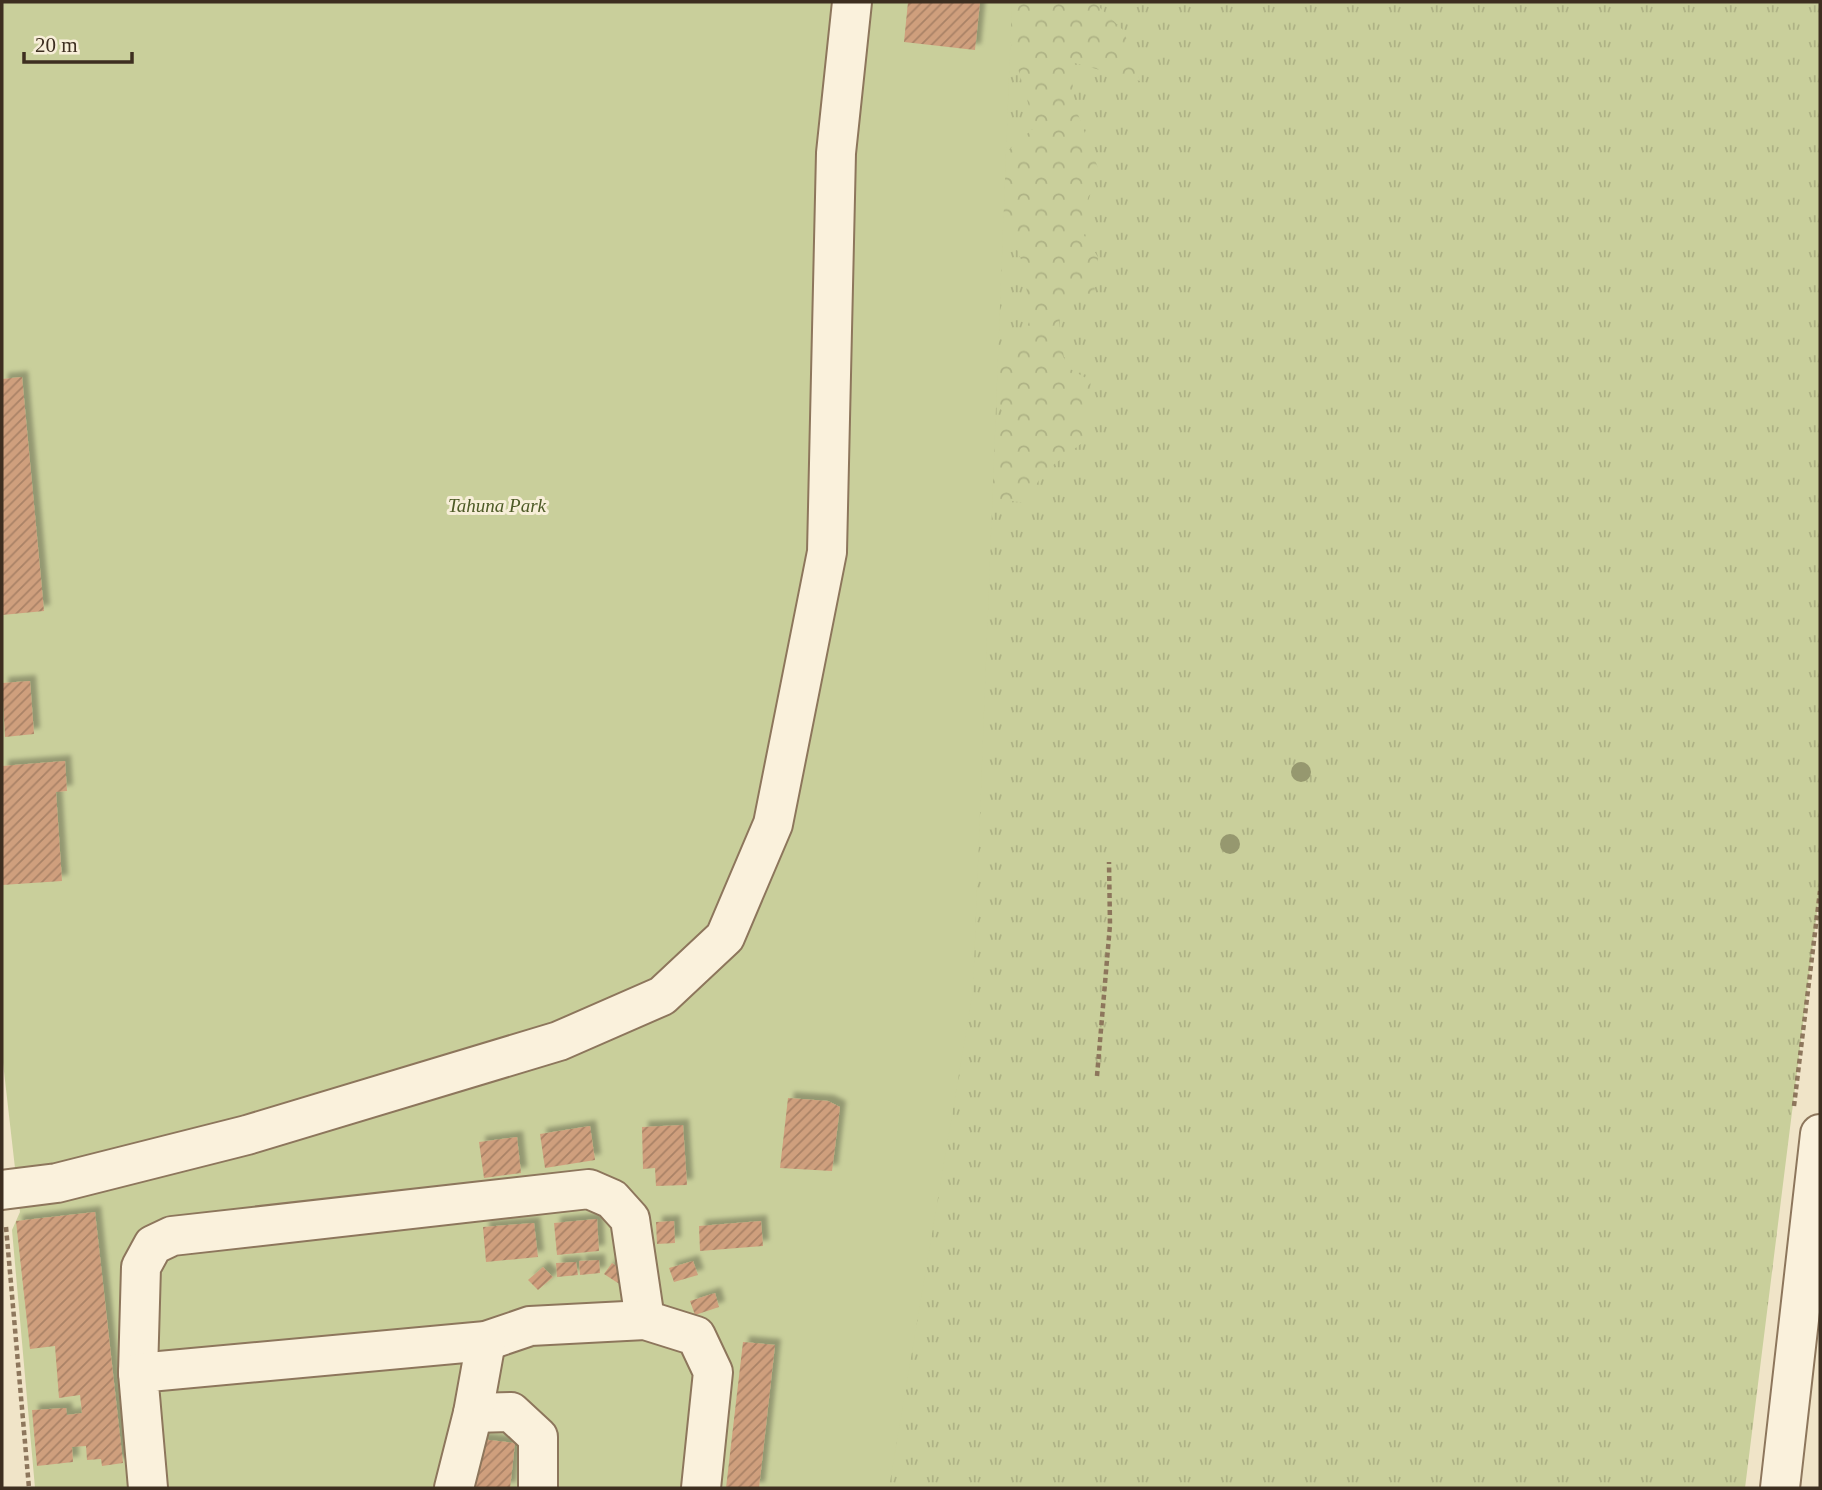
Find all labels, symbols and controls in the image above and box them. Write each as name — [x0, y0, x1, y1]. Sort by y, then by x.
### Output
scale bar — [24, 21, 133, 65]
text: 20 m — [35, 33, 78, 57]
park label: Tahuna Park — [448, 495, 547, 516]

